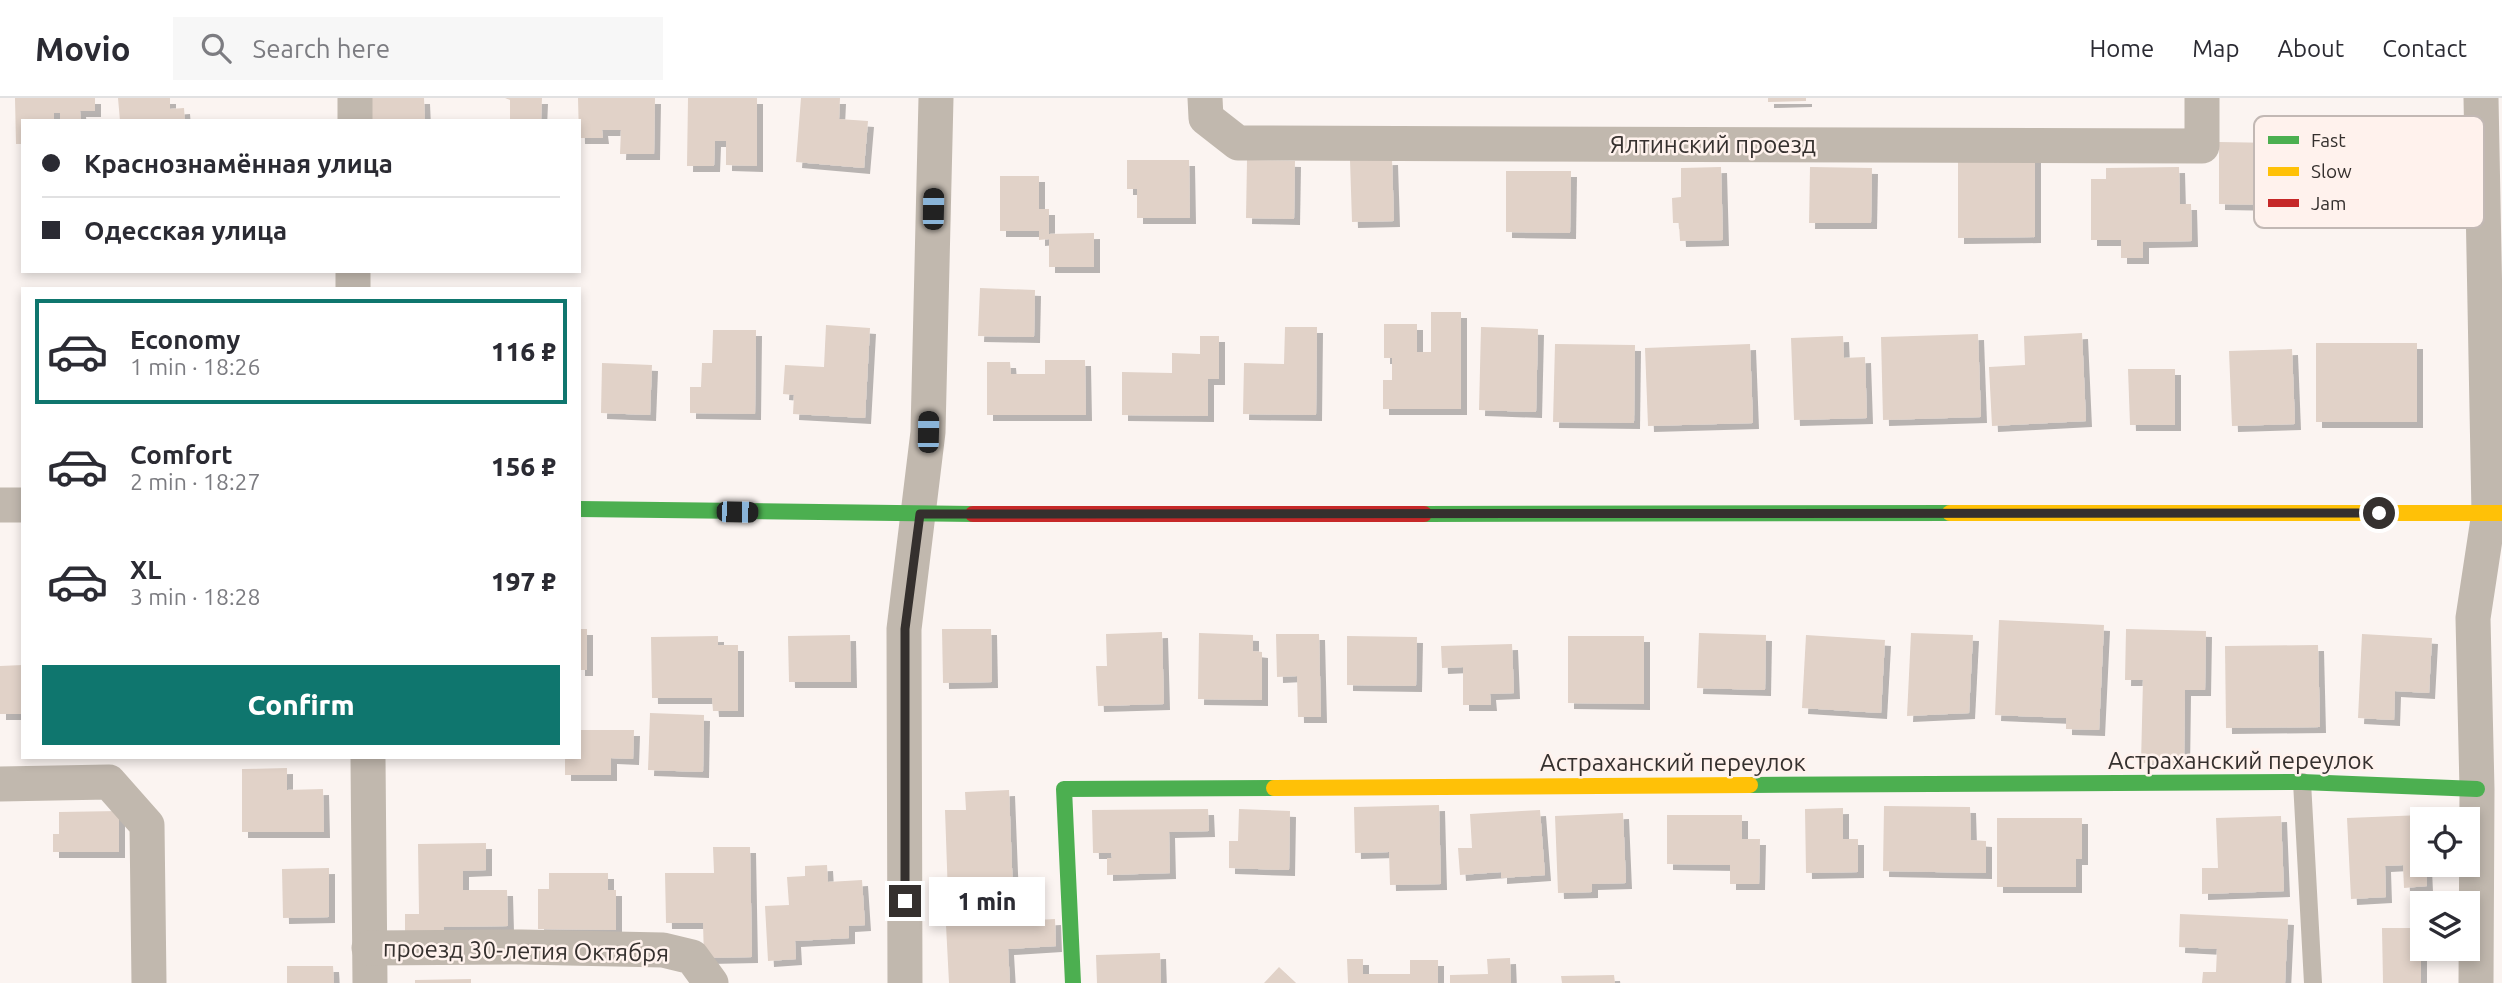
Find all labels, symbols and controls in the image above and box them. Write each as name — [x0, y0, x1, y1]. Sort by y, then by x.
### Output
search box — [173, 17, 663, 80]
icon: search — [197, 29, 235, 67]
text: Movio — [35, 30, 131, 67]
text: Search here — [253, 34, 390, 63]
text: Home — [2089, 35, 2154, 62]
text: Map — [2192, 35, 2239, 62]
text: About — [2277, 35, 2344, 62]
text: Contact — [2382, 35, 2467, 62]
legend — [2254, 116, 2484, 228]
text: Fast — [2311, 129, 2346, 151]
street label: Ялтинский проезд — [1610, 131, 1816, 158]
text: Краснознамённая улица — [84, 149, 393, 178]
text: Slow — [2311, 160, 2352, 182]
car — [923, 188, 944, 230]
text: Jam — [2311, 192, 2347, 214]
text: Одесская улица — [84, 216, 287, 245]
icon: car — [46, 320, 109, 383]
text: Economy — [130, 325, 240, 354]
text: 116 ₽ — [491, 337, 556, 366]
text: 1 min · 18:26 — [130, 354, 261, 379]
car — [918, 411, 939, 453]
icon: car — [46, 435, 109, 498]
text: Comfort — [130, 440, 233, 469]
text: 156 ₽ — [491, 452, 556, 481]
text: 2 min · 18:27 — [130, 469, 261, 494]
route start — [2363, 497, 2395, 529]
car — [716, 501, 759, 523]
icon: car — [46, 550, 109, 613]
text: XL — [130, 555, 161, 584]
text: 197 ₽ — [491, 567, 556, 596]
text: 3 min · 18:28 — [130, 584, 261, 609]
button: Confirm — [42, 665, 560, 745]
street label: Астраханский переулок — [2108, 747, 2374, 774]
street label: Астраханский переулок — [1540, 749, 1806, 776]
map controls — [2410, 807, 2480, 961]
button: locate — [2410, 807, 2480, 877]
callout: 1 min — [930, 876, 1045, 926]
route end — [889, 885, 921, 917]
text: 1 min — [958, 889, 1016, 914]
button: layers — [2410, 891, 2480, 961]
street label: проезд 30-летия Октября — [383, 935, 669, 966]

